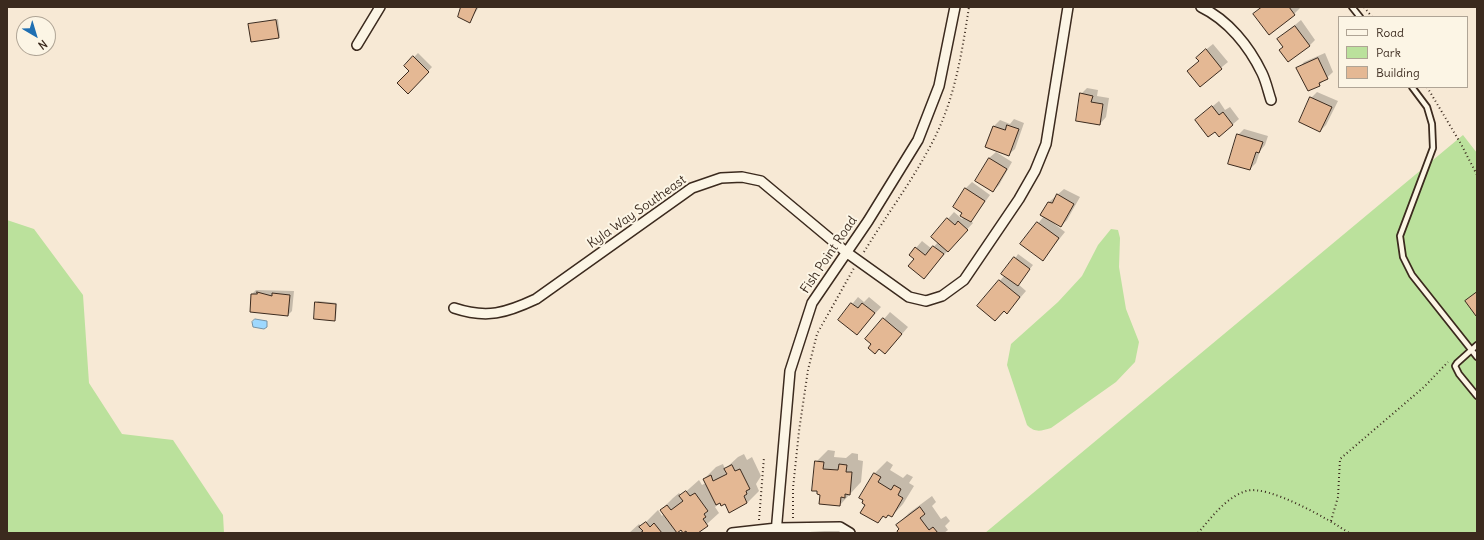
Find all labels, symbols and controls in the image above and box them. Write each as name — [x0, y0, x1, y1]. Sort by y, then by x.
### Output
north arrow — [16, 16, 56, 56]
legend — [1338, 16, 1468, 88]
text: Road — [1376, 25, 1404, 40]
text: N — [35, 37, 50, 53]
text: Park — [1376, 45, 1401, 60]
text: Building — [1376, 65, 1420, 80]
street label: Kyla Way Southeast — [585, 172, 689, 252]
street label: Fish Point Road — [797, 213, 861, 297]

